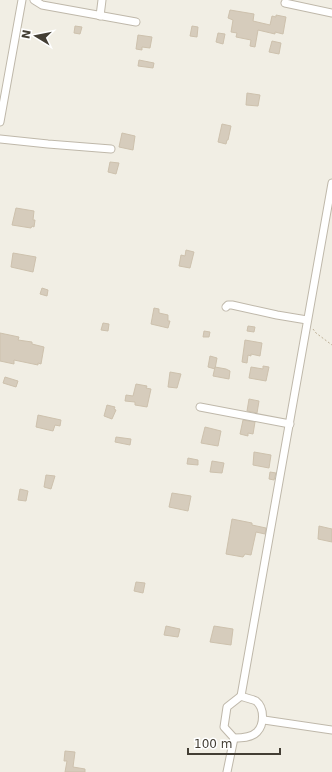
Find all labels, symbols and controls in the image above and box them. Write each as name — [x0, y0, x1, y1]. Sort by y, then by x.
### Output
north arrow — [16, 16, 56, 56]
text: N — [19, 29, 34, 40]
scale bar — [188, 730, 280, 756]
text: 100 m — [194, 737, 232, 751]

